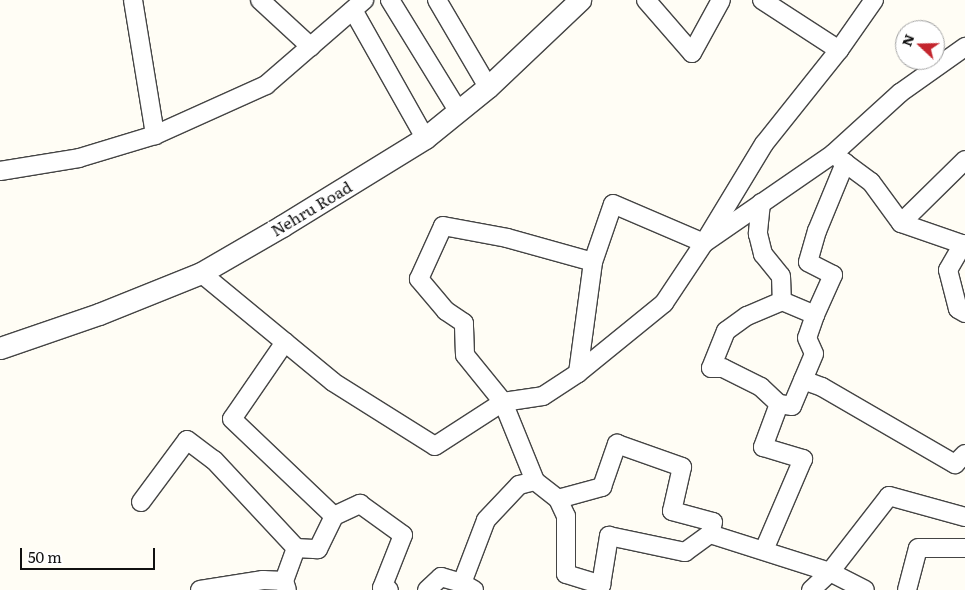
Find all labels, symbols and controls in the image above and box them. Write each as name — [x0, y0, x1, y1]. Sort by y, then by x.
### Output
north arrow — [895, 20, 945, 70]
text: N — [895, 31, 918, 49]
street label: Nehru Road — [267, 176, 355, 240]
scale bar — [22, 538, 158, 570]
text: 50 m — [28, 545, 62, 568]

